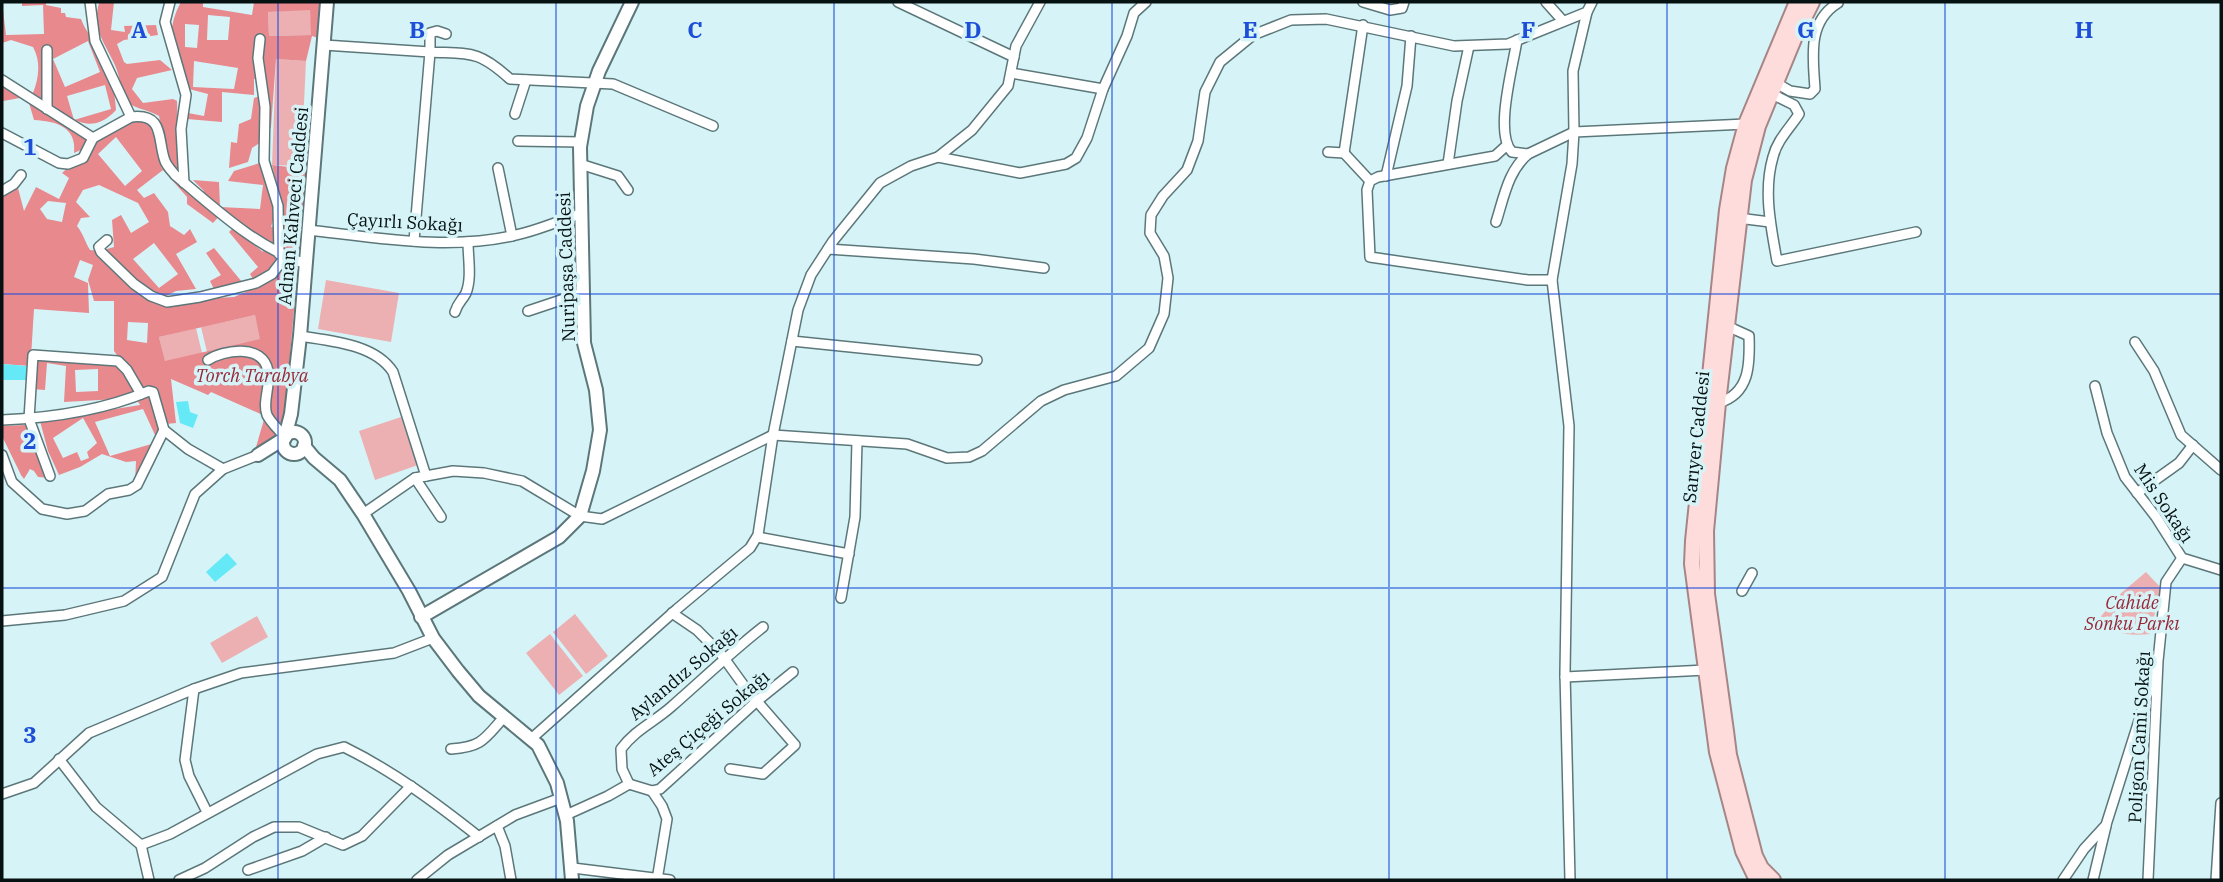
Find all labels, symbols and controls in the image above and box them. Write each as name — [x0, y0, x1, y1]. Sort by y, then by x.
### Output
text: A — [131, 14, 147, 44]
text: B — [409, 14, 425, 44]
text: C — [687, 14, 703, 44]
text: D — [964, 14, 982, 44]
text: E — [1242, 14, 1258, 44]
text: F — [1521, 14, 1535, 44]
text: G — [1797, 14, 1815, 44]
text: H — [2075, 14, 2093, 44]
street label: Adnan Kahveci Caddesi — [273, 106, 313, 306]
text: 1 — [23, 131, 37, 161]
street label: Nuripaşa Caddesi — [552, 191, 580, 342]
street label: Çayırlı Sokağı — [346, 207, 464, 237]
park label: Torch Tarabya — [196, 364, 309, 387]
street label: Sarıyer Caddesi — [1678, 370, 1714, 504]
text: 2 — [23, 425, 37, 455]
street label: Mis Sokağı — [2129, 459, 2199, 547]
park label: Cahide Sonku Parkı — [2083, 591, 2180, 635]
street label: Aylandız Sokağı — [624, 621, 742, 725]
street label: Poligon Cami Sokağı — [2123, 650, 2155, 824]
street label: Ateş Çiçeği Sokağı — [642, 665, 774, 781]
text: 3 — [23, 719, 37, 749]

